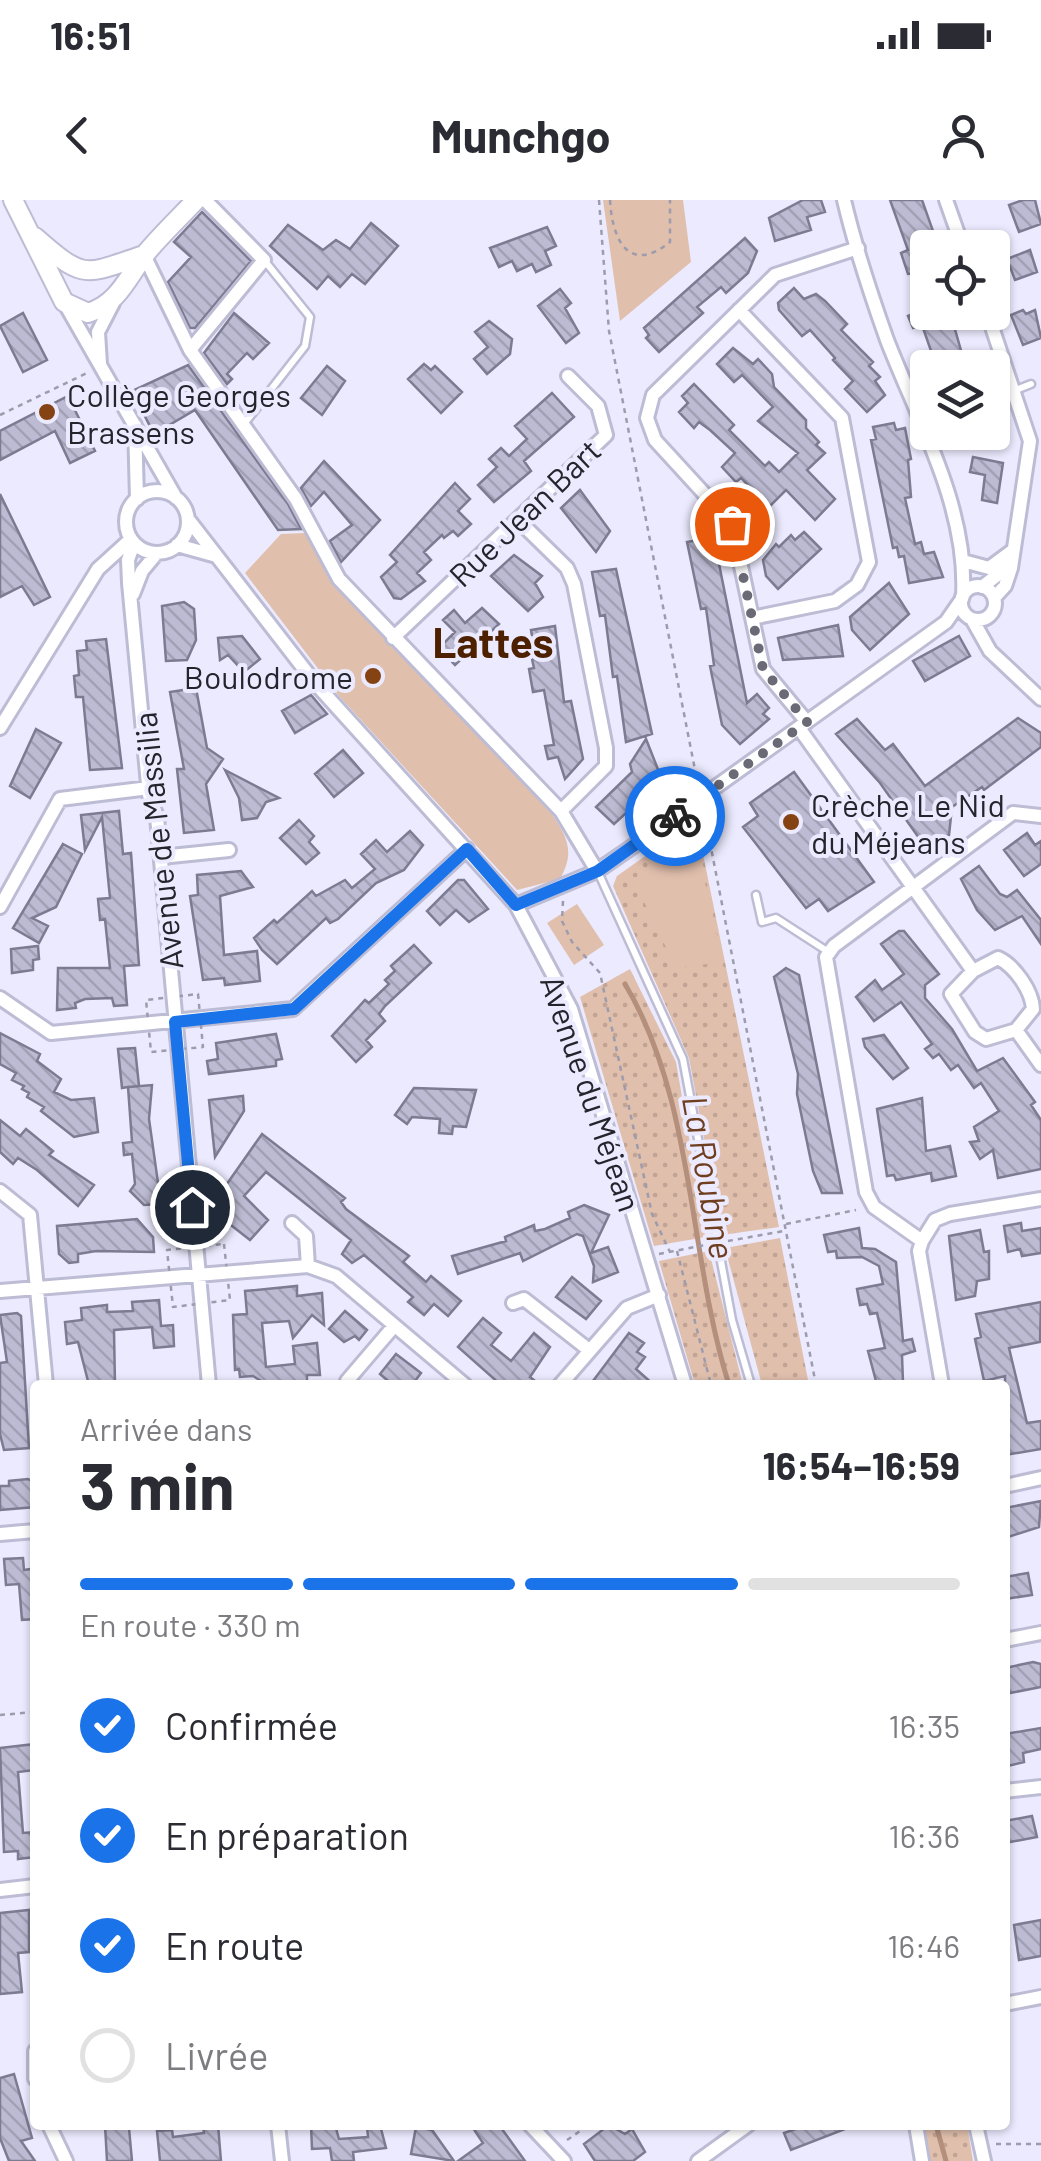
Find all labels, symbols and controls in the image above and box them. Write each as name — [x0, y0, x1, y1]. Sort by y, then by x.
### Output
text: 16:51 — [50, 12, 131, 58]
icon: back — [50, 108, 105, 163]
text: Munchgo — [430, 108, 611, 162]
icon: person — [936, 108, 991, 163]
map controls — [910, 230, 1010, 450]
button: locate — [910, 230, 1010, 330]
button: layers — [910, 350, 1010, 450]
place label: Collège Georges Brassens — [67, 375, 291, 450]
marker: Collège Georges Brassens — [36, 401, 58, 423]
street label: Rue Jean Bart — [440, 430, 608, 594]
pin — [690, 482, 775, 567]
icon: bag — [705, 497, 760, 552]
district label: Lattes — [432, 616, 554, 666]
place label: Boulodrome — [184, 657, 353, 695]
marker: Boulodrome — [362, 665, 384, 687]
street label: Avenue de Massilia — [125, 710, 189, 972]
courier — [625, 766, 725, 866]
place label: Crèche Le Nid du Méjeans — [811, 785, 1005, 860]
icon: bike — [648, 789, 703, 844]
marker: Crèche Le Nid du Méjeans — [780, 811, 802, 833]
street label: Avenue du Méjean — [534, 970, 650, 1216]
water label: La Roubine — [675, 1092, 745, 1262]
pin — [150, 1165, 235, 1250]
icon: home — [165, 1180, 220, 1235]
text: Arrivée dans — [80, 1409, 253, 1447]
text: 16:54–16:59 — [762, 1442, 960, 1488]
text: 3 min — [80, 1445, 235, 1523]
text: En route · 330 m — [80, 1605, 301, 1643]
icon: check — [80, 1698, 135, 1753]
text: Confirmée — [165, 1702, 338, 1748]
text: 16:35 — [889, 1706, 960, 1744]
icon: check — [80, 1808, 135, 1863]
text: En préparation — [165, 1812, 409, 1858]
text: 16:36 — [889, 1816, 960, 1854]
icon: check — [80, 1918, 135, 1973]
text: En route — [165, 1922, 304, 1968]
text: 16:46 — [887, 1926, 960, 1964]
text: Livrée — [165, 2032, 268, 2078]

